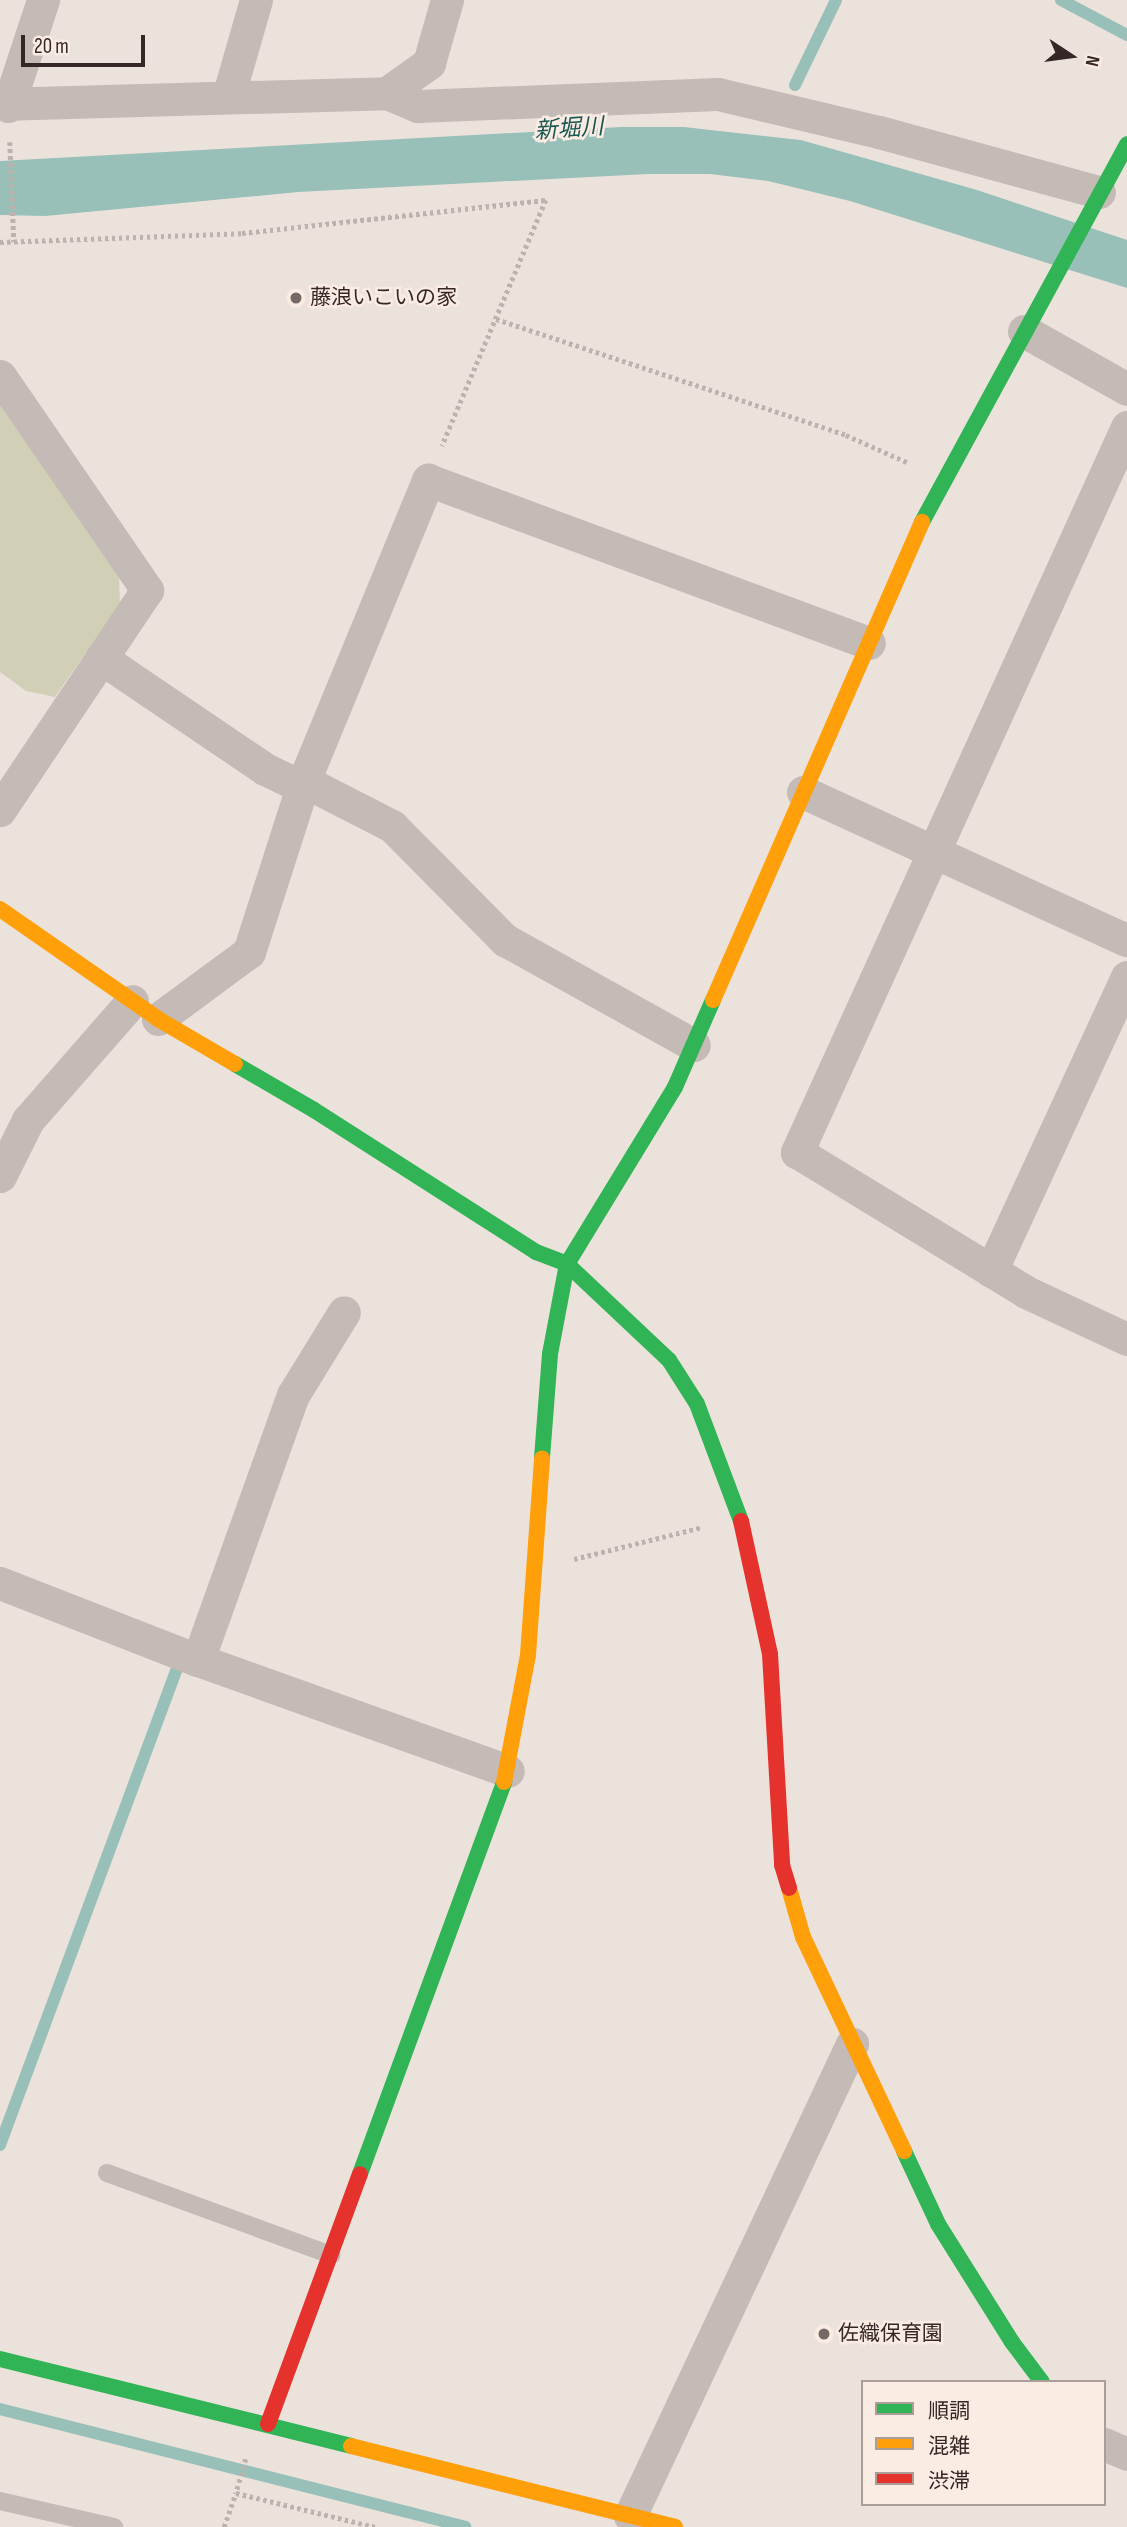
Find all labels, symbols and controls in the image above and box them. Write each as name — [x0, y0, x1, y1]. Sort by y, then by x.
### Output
scale bar — [24, 21, 149, 65]
north arrow — [1036, 21, 1106, 91]
text: 20 m — [34, 34, 69, 59]
text: N — [1080, 53, 1104, 68]
water label: 新堀川 — [534, 113, 604, 145]
place label: 藤浪いこいの家 — [310, 285, 457, 311]
marker: 藤浪いこいの家 — [288, 290, 304, 306]
place label: 佐織保育園 — [838, 2321, 943, 2347]
marker: 佐織保育園 — [816, 2326, 832, 2342]
legend — [861, 2380, 1106, 2506]
text: 順調 — [928, 2399, 970, 2424]
text: 混雑 — [928, 2434, 970, 2459]
text: 渋滞 — [928, 2469, 970, 2494]

